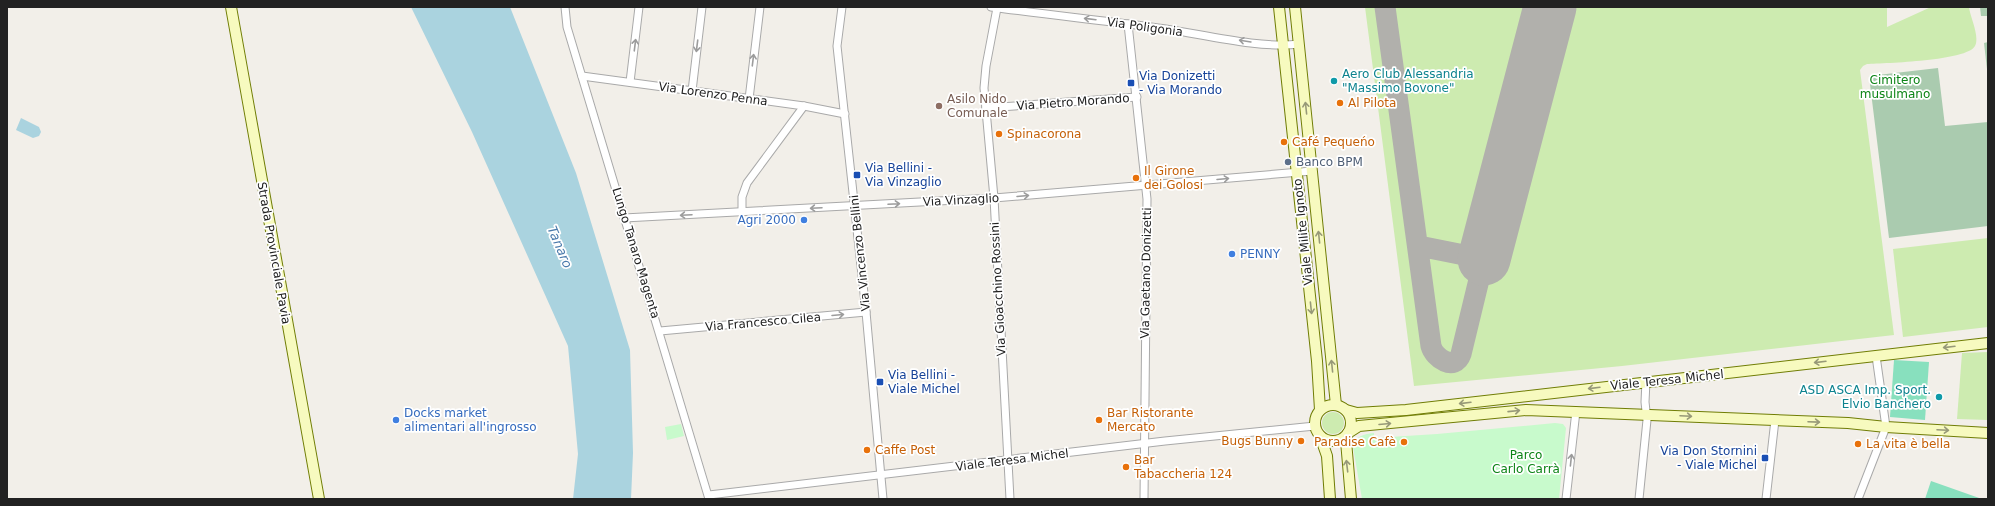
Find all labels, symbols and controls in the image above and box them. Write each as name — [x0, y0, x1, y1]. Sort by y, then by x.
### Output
one-way arrow — [1084, 15, 1097, 23]
street label: Via Poligonia — [1106, 15, 1184, 39]
one-way arrow — [1239, 37, 1252, 45]
one-way arrow — [631, 39, 638, 52]
one-way arrow — [693, 39, 701, 52]
one-way arrow — [749, 54, 757, 67]
place label: Aero Club Alessandria "Massimo Bovone" — [1342, 67, 1474, 95]
place label: Via Donizetti - Via Morando — [1139, 69, 1222, 97]
park label: Cimitero musulmano — [1860, 73, 1930, 101]
marker: Aero Club Alessandria "Massimo Bovone" — [1329, 76, 1339, 86]
marker: Via Donizetti - Via Morando — [1126, 78, 1136, 88]
street label: Via Lorenzo Penna — [657, 79, 769, 109]
street label: Via Pietro Morando — [1016, 91, 1130, 113]
place label: Asilo Nido Comunale — [947, 92, 1008, 120]
place label: Al Pilota — [1348, 96, 1396, 110]
marker: Al Pilota — [1335, 98, 1345, 108]
marker: Asilo Nido Comunale — [934, 101, 944, 111]
one-way arrow — [1302, 102, 1310, 115]
place label: Spinacorona — [1007, 127, 1081, 141]
marker: Spinacorona — [994, 129, 1004, 139]
place label: Café Pequeńo — [1292, 135, 1375, 149]
marker: Café Pequeńo — [1279, 137, 1289, 147]
place label: Banco BPM — [1296, 155, 1363, 169]
marker: Banco BPM — [1283, 157, 1293, 167]
place label: Via Bellini - Via Vinzaglio — [865, 161, 942, 189]
place label: Il Girone dei Golosi — [1144, 164, 1203, 192]
marker: Via Bellini - Via Vinzaglio — [852, 170, 862, 180]
marker: Il Girone dei Golosi — [1131, 173, 1141, 183]
one-way arrow — [1216, 175, 1229, 182]
street label: Viale Milite Ignoto — [1290, 178, 1316, 286]
street label: Strada Provinciale Pavia — [255, 181, 293, 325]
street label: Lungo Tanaro Magenta — [609, 186, 663, 320]
street label: Via Vinzaglio — [922, 191, 1000, 209]
one-way arrow — [1016, 192, 1029, 199]
street label: Via Vincenzo Bellini — [847, 194, 873, 312]
one-way arrow — [887, 200, 900, 208]
one-way arrow — [810, 205, 823, 212]
street label: Via Gaetano Donizetti — [1138, 207, 1154, 339]
one-way arrow — [680, 211, 693, 219]
place label: Agri 2000 — [738, 213, 796, 227]
marker: Agri 2000 — [799, 215, 809, 225]
street label: Via Gioacchino Rossini — [987, 221, 1009, 357]
water label: Tanaro — [544, 224, 576, 270]
one-way arrow — [1315, 231, 1323, 244]
place label: PENNY — [1240, 247, 1281, 261]
marker: PENNY — [1227, 249, 1237, 259]
one-way arrow — [1308, 301, 1315, 314]
street label: Via Francesco Cilea — [705, 310, 821, 334]
one-way arrow — [831, 311, 844, 318]
one-way arrow — [1943, 343, 1956, 351]
one-way arrow — [1814, 358, 1827, 366]
one-way arrow — [1328, 360, 1335, 373]
street label: Viale Teresa Michel — [1610, 367, 1724, 393]
place label: Via Bellini - Viale Michel — [888, 368, 960, 396]
marker: Via Bellini - Viale Michel — [875, 377, 885, 387]
place label: ASD ASCA Imp. Sport. Elvio Banchero — [1799, 383, 1931, 411]
one-way arrow — [1588, 384, 1601, 392]
marker: ASD ASCA Imp. Sport. Elvio Banchero — [1934, 392, 1944, 402]
one-way arrow — [1459, 399, 1472, 407]
place label: Docks market alimentari all'ingrosso — [404, 406, 537, 434]
place label: Bar Ristorante Mercato — [1107, 406, 1193, 434]
one-way arrow — [1507, 408, 1520, 415]
one-way arrow — [1679, 412, 1692, 420]
marker: Docks market alimentari all'ingrosso — [391, 415, 401, 425]
marker: Bar Ristorante Mercato — [1094, 415, 1104, 425]
one-way arrow — [1807, 418, 1820, 425]
one-way arrow — [1378, 420, 1391, 427]
one-way arrow — [1936, 427, 1949, 434]
place label: Bugs Bunny — [1221, 434, 1293, 448]
place label: Paradise Cafè — [1314, 435, 1396, 449]
marker: Bugs Bunny — [1296, 436, 1306, 446]
marker: Paradise Cafè — [1399, 437, 1409, 447]
place label: La vita è bella — [1866, 437, 1950, 451]
marker: La vita è bella — [1853, 439, 1863, 449]
place label: Caffe Post — [875, 443, 936, 457]
place label: Via Don Stornini - Viale Michel — [1660, 444, 1757, 472]
marker: Caffe Post — [862, 445, 872, 455]
street label: Viale Teresa Michel — [955, 446, 1069, 474]
park label: Parco Carlo Carrà — [1492, 448, 1560, 476]
place label: Bar Tabaccheria 124 — [1133, 453, 1232, 481]
marker: Via Don Stornini - Viale Michel — [1760, 453, 1770, 463]
one-way arrow — [1567, 454, 1574, 467]
one-way arrow — [1344, 460, 1351, 473]
marker: Bar Tabaccheria 124 — [1121, 462, 1131, 472]

